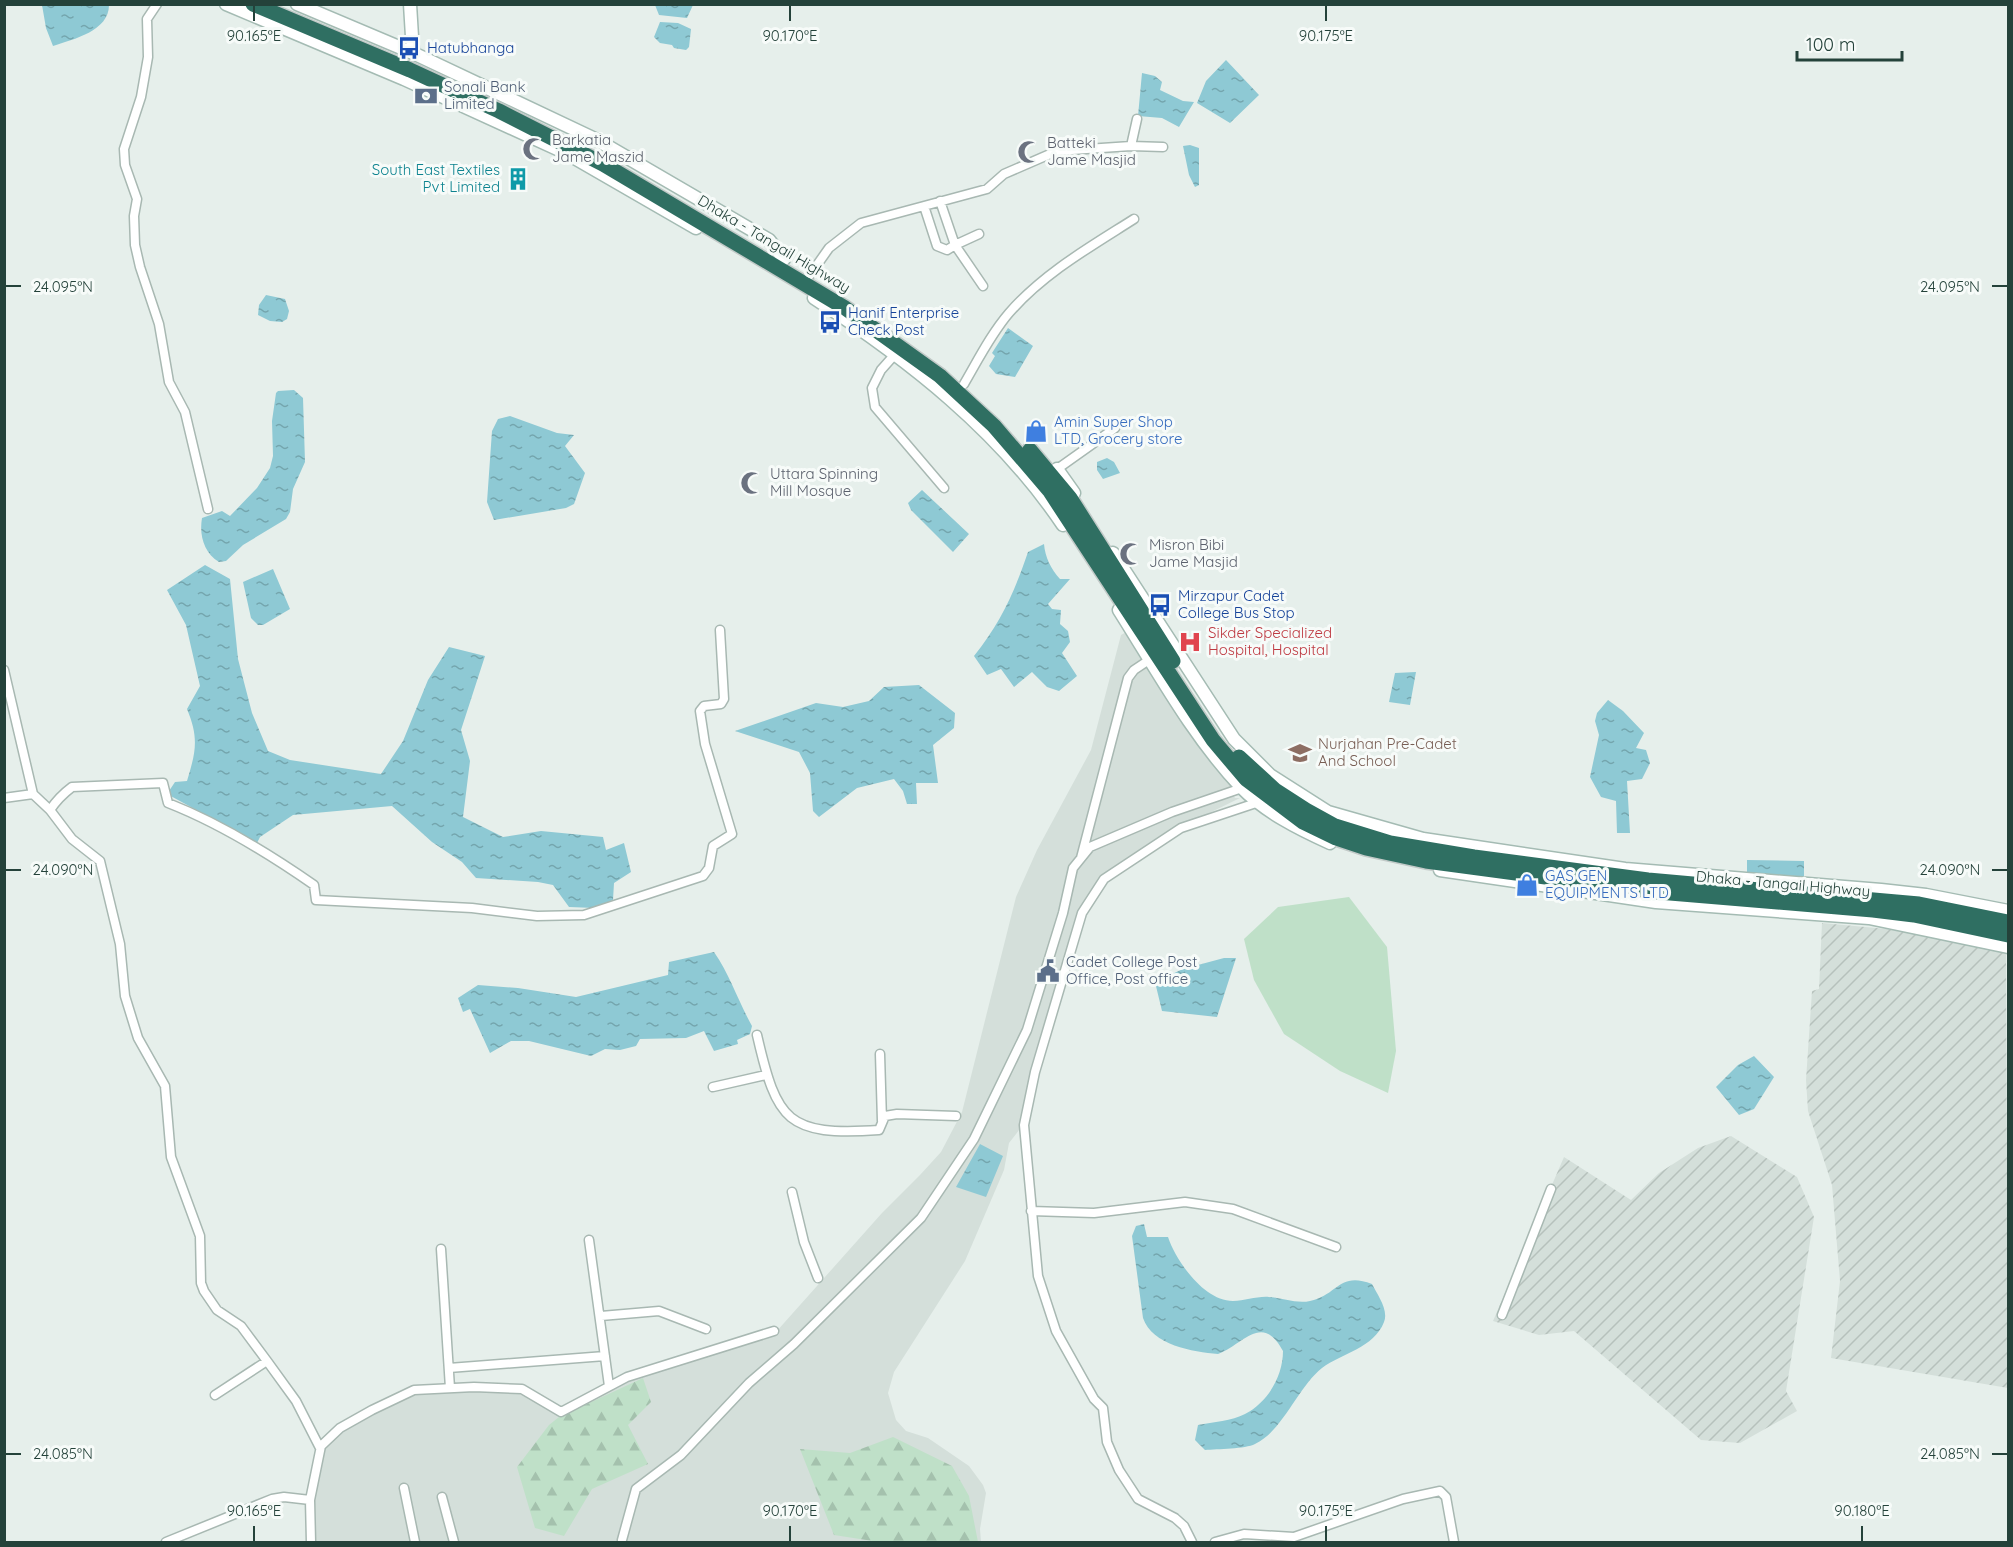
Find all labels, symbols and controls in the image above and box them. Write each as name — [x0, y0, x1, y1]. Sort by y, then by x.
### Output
scale bar — [1797, 24, 1902, 62]
text: 90.165°E — [227, 26, 281, 45]
text: 90.170°E — [762, 26, 818, 45]
text: 90.175°E — [1299, 26, 1353, 45]
text: 100 m — [1806, 33, 1855, 56]
bus stop icon: Hatubhanga — [396, 35, 422, 61]
place label: Hatubhanga — [427, 38, 514, 57]
place label: Sonali Bank Limited — [444, 77, 526, 113]
bank icon: Sonali Bank Limited — [413, 83, 439, 109]
place label: Barkatia Jame Maszid — [552, 130, 644, 166]
place label: Batteki Jame Masjid — [1047, 133, 1136, 169]
mosque icon: Barkatia Jame Maszid — [521, 136, 547, 162]
mosque icon: Batteki Jame Masjid — [1016, 139, 1042, 165]
place label: South East Textiles Pvt Limited — [372, 160, 500, 196]
building icon: South East Textiles Pvt Limited — [505, 166, 531, 192]
street label: Dhaka - Tangail Highway — [694, 190, 854, 297]
text: 24.095°N — [33, 277, 93, 296]
text: 24.095°N — [1920, 277, 1980, 296]
place label: Hanif Enterprise Check Post — [848, 303, 959, 339]
bus stop icon: Hanif Enterprise Check Post — [817, 309, 843, 335]
place label: Amin Super Shop LTD, Grocery store — [1054, 412, 1183, 448]
shop icon: Amin Super Shop LTD, Grocery store — [1023, 418, 1049, 444]
place label: Uttara Spinning Mill Mosque — [770, 464, 878, 500]
mosque icon: Uttara Spinning Mill Mosque — [739, 470, 765, 496]
place label: Misron Bibi Jame Masjid — [1149, 535, 1238, 571]
mosque icon: Misron Bibi Jame Masjid — [1118, 541, 1144, 567]
place label: Mirzapur Cadet College Bus Stop — [1178, 586, 1295, 622]
bus stop icon: Mirzapur Cadet College Bus Stop — [1147, 592, 1173, 618]
place label: Sikder Specialized Hospital, Hospital — [1208, 623, 1332, 659]
hospital icon: Sikder Specialized Hospital, Hospital — [1177, 629, 1203, 655]
place label: Nurjahan Pre-Cadet And School — [1318, 734, 1457, 770]
school or university icon: Nurjahan Pre-Cadet And School — [1287, 740, 1313, 766]
text: 24.090°N — [33, 860, 93, 879]
text: 24.090°N — [1920, 860, 1980, 879]
place label: GAS GEN EQUIPMENTS LTD — [1545, 866, 1669, 902]
street label: Dhaka - Tangail Highway — [1695, 866, 1871, 901]
shop icon: GAS GEN EQUIPMENTS LTD — [1514, 872, 1540, 898]
place label: Cadet College Post Office, Post office — [1066, 952, 1197, 988]
public building icon: Cadet College Post Office, Post office — [1035, 958, 1061, 984]
text: 24.085°N — [33, 1444, 93, 1463]
text: 24.085°N — [1920, 1444, 1980, 1463]
text: 90.165°E — [227, 1501, 281, 1520]
text: 90.170°E — [762, 1501, 818, 1520]
text: 90.175°E — [1299, 1501, 1353, 1520]
text: 90.180°E — [1834, 1501, 1890, 1520]

